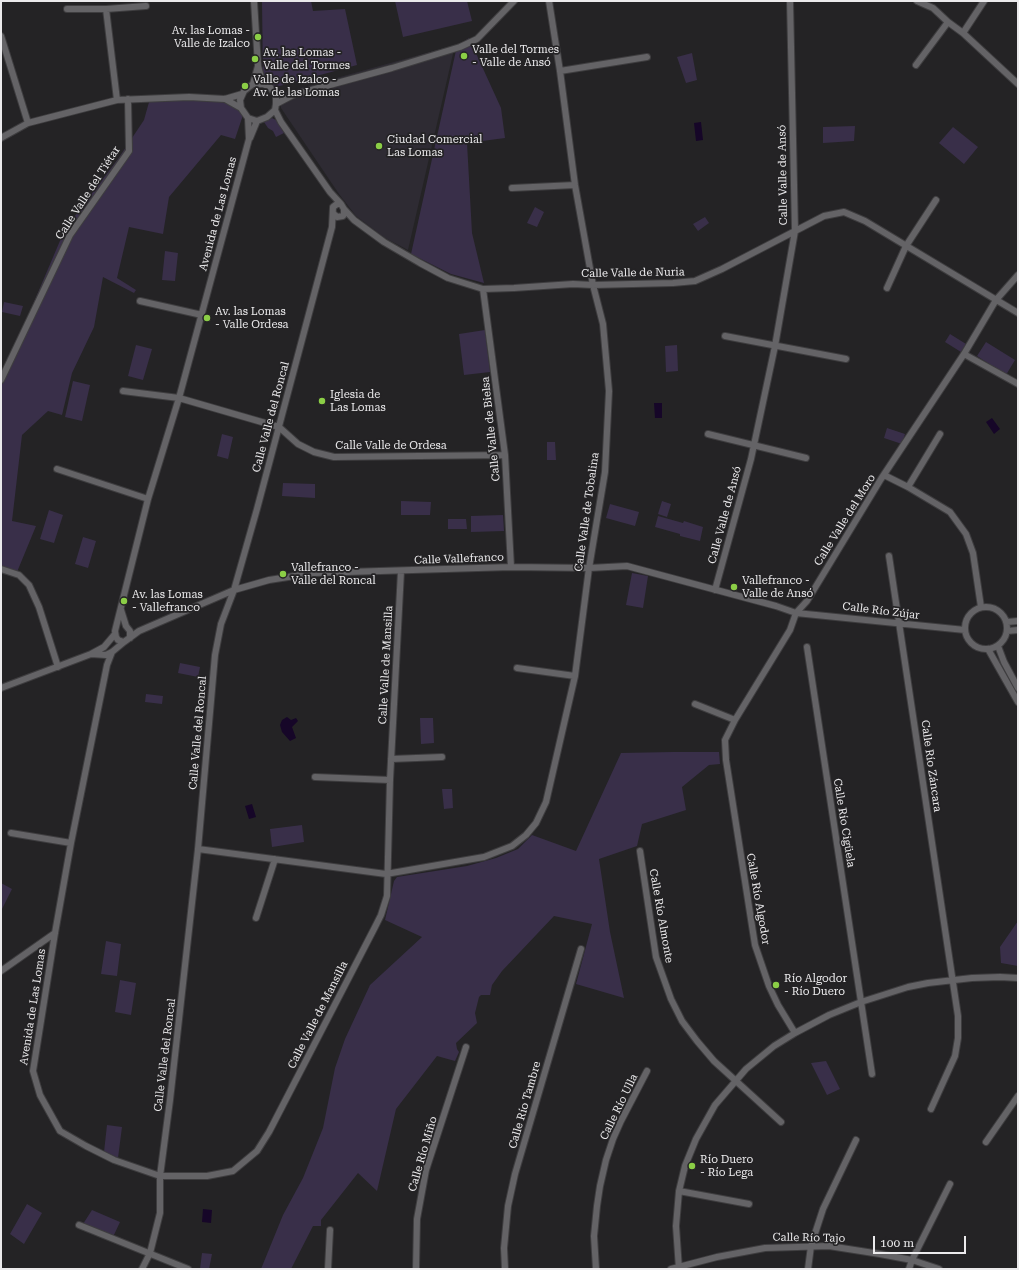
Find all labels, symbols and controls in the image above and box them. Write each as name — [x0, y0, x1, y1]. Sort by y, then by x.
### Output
place label: Av. las Lomas - Valle de Izalco — [172, 24, 250, 50]
marker: Av. las Lomas - Valle de Izalco — [253, 32, 263, 42]
place label: Valle del Tormes - Valle de Ansó — [472, 43, 559, 69]
place label: Av. las Lomas - Valle del Tormes — [263, 46, 350, 72]
marker: Valle del Tormes - Valle de Ansó — [459, 51, 469, 61]
marker: Av. las Lomas - Valle del Tormes — [250, 54, 260, 64]
place label: Valle de Izalco - Av. de las Lomas — [253, 73, 340, 99]
marker: Valle de Izalco - Av. de las Lomas — [240, 81, 250, 91]
street label: Calle Valle de Ansó — [776, 125, 790, 225]
place label: Ciudad Comercial Las Lomas — [387, 133, 482, 159]
marker: Ciudad Comercial Las Lomas — [374, 141, 384, 151]
street label: Calle Valle del Tiétar — [53, 144, 123, 242]
street label: Avenida de Las Lomas — [196, 156, 240, 272]
street label: Calle Valle de Nuria — [581, 265, 685, 281]
place label: Av. las Lomas - Valle Ordesa — [215, 305, 289, 331]
marker: Av. las Lomas - Valle Ordesa — [202, 313, 212, 323]
street label: Calle Valle del Roncal — [250, 360, 292, 474]
street label: Calle Valle de Bielsa — [479, 376, 503, 482]
place label: Iglesia de Las Lomas — [330, 388, 386, 414]
marker: Iglesia de Las Lomas — [317, 396, 327, 406]
street label: Calle Valle de Ordesa — [335, 439, 447, 453]
street label: Calle Valle de Tobalina — [572, 452, 602, 572]
street label: Calle Valle de Ansó — [706, 465, 744, 565]
street label: Calle Valle del Moro — [811, 472, 879, 568]
street label: Calle Vallefranco — [414, 551, 504, 567]
place label: Vallefranco - Valle del Roncal — [291, 561, 376, 587]
marker: Vallefranco - Valle del Roncal — [278, 569, 288, 579]
place label: Vallefranco - Valle de Ansó — [742, 574, 813, 600]
marker: Vallefranco - Valle de Ansó — [729, 582, 739, 592]
place label: Av. las Lomas - Vallefranco — [132, 588, 203, 614]
marker: Av. las Lomas - Vallefranco — [119, 596, 129, 606]
street label: Calle Río Zújar — [842, 600, 920, 622]
street label: Calle Valle de Mansilla — [376, 605, 396, 725]
street label: Calle Valle del Roncal — [186, 676, 210, 790]
street label: Calle Río Záncara — [918, 719, 944, 813]
street label: Calle Río Cigüela — [830, 777, 858, 869]
street label: Calle Río Algodor — [743, 852, 773, 946]
street label: Calle Río Almonte — [646, 868, 676, 964]
street label: Avenida de Las Lomas — [17, 948, 49, 1066]
street label: Calle Valle de Mansilla — [285, 959, 351, 1071]
place label: Río Algodor - Río Duero — [784, 972, 847, 998]
marker: Río Algodor - Río Duero — [771, 980, 781, 990]
street label: Calle Valle del Roncal — [152, 998, 178, 1112]
street label: Calle Río Tambre — [506, 1060, 544, 1150]
street label: Calle Río Ulla — [597, 1072, 641, 1142]
street label: Calle Río Miño — [406, 1115, 440, 1193]
place label: Río Duero - Río Lega — [700, 1153, 753, 1179]
marker: Río Duero - Río Lega — [687, 1161, 697, 1171]
scale bar — [875, 1228, 968, 1254]
street label: Calle Río Tajo — [772, 1231, 846, 1245]
text: 100 m — [880, 1236, 914, 1250]

